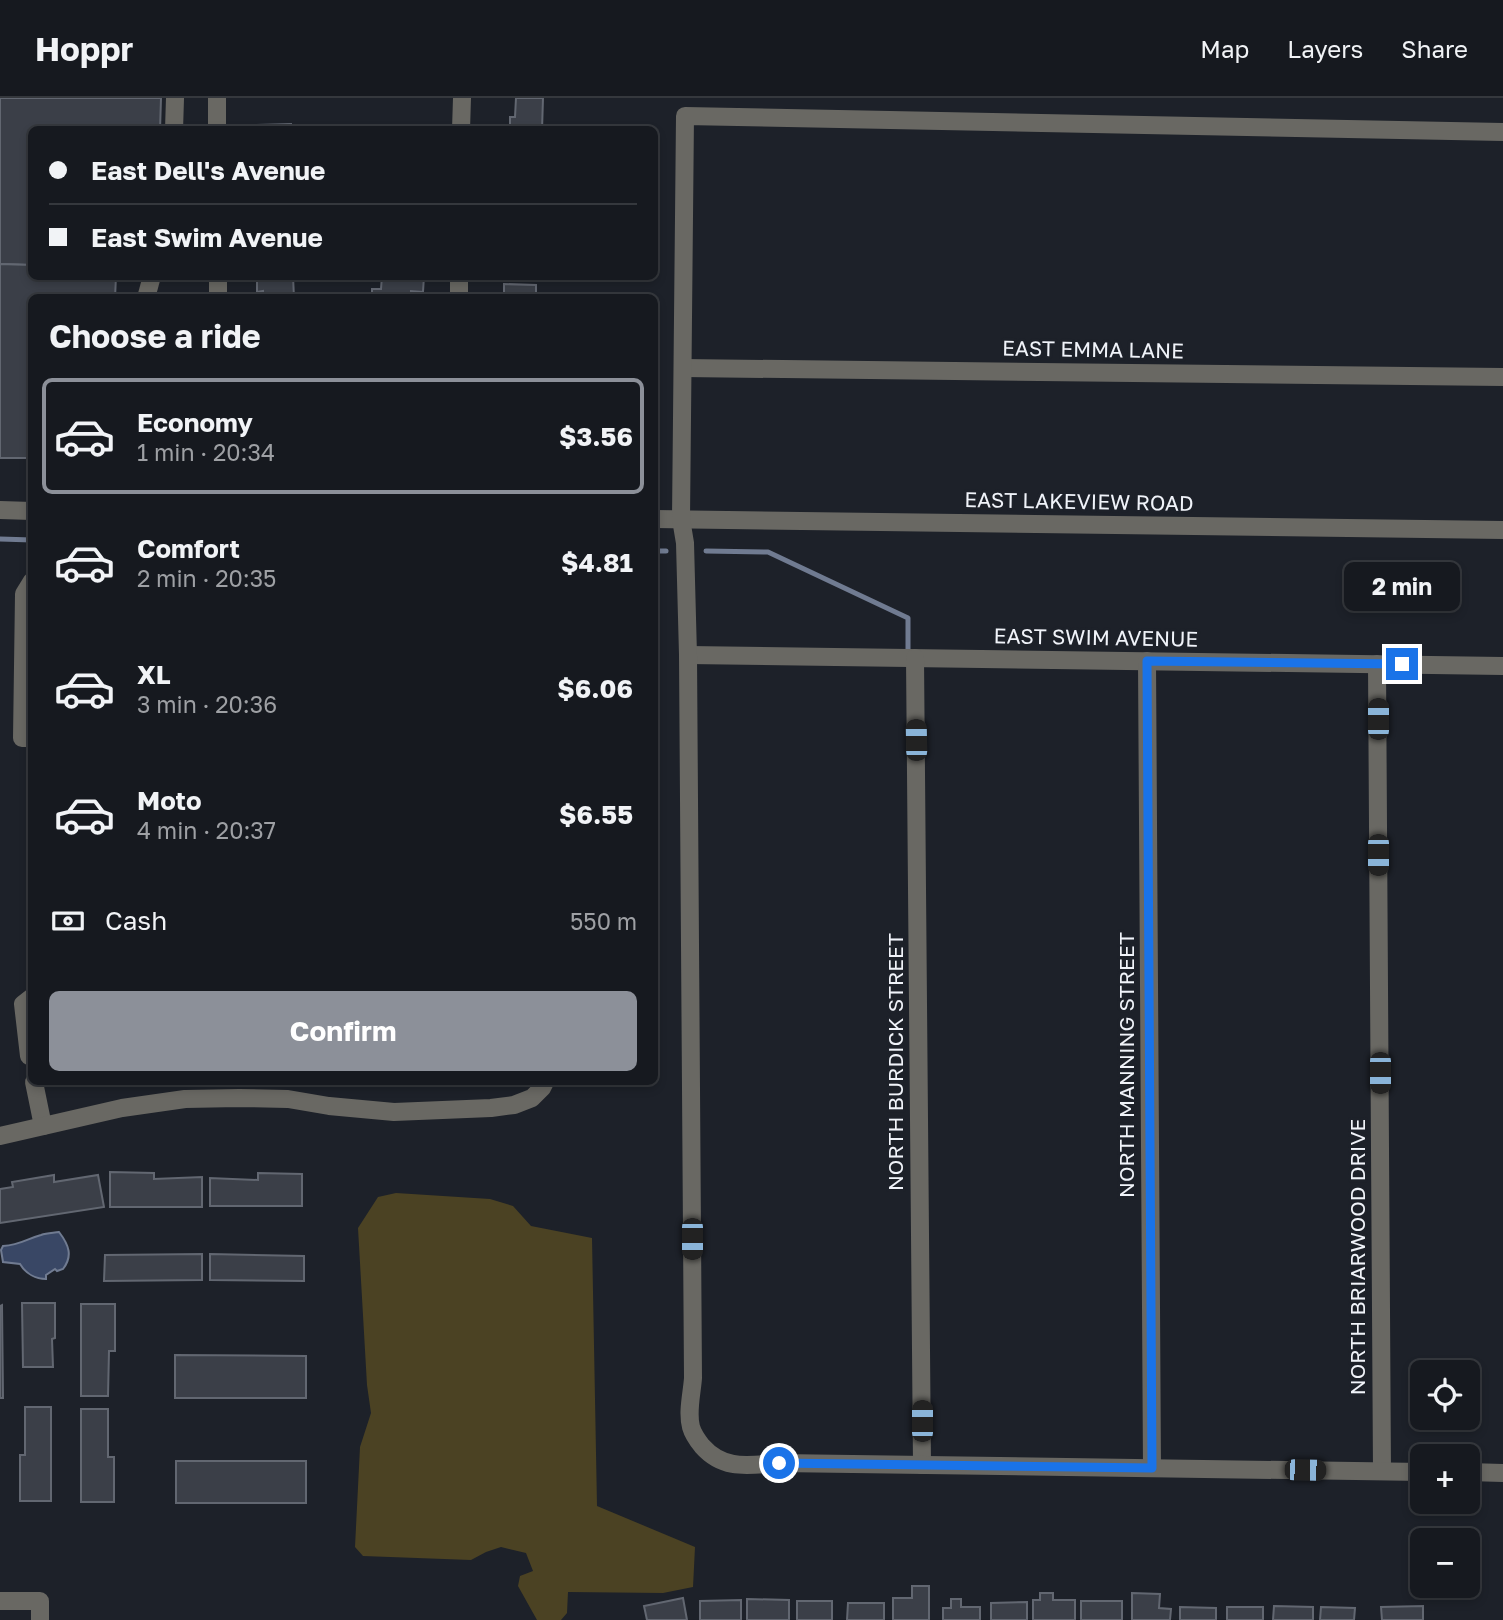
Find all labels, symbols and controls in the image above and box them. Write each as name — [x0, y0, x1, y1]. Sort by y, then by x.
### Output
text: Hoppr — [35, 29, 133, 68]
text: Map — [1200, 34, 1249, 63]
text: Layers — [1287, 34, 1363, 63]
text: Share — [1401, 34, 1468, 63]
text: East Dell's Avenue — [91, 155, 325, 186]
text: East Swim Avenue — [91, 222, 323, 253]
text: Choose a ride — [49, 317, 261, 355]
street label: EAST EMMA LANE — [1002, 334, 1184, 364]
icon: car — [53, 405, 116, 468]
text: Economy — [137, 407, 253, 438]
text: $3.56 — [559, 421, 633, 452]
text: 1 min · 20:34 — [137, 438, 275, 466]
street label: EAST LAKEVIEW ROAD — [964, 486, 1194, 516]
icon: car — [53, 531, 116, 594]
text: Comfort — [137, 533, 240, 564]
text: $4.81 — [561, 547, 633, 578]
callout: 2 min — [1344, 562, 1460, 612]
text: 2 min · 20:35 — [137, 564, 276, 592]
text: 2 min — [1372, 572, 1432, 600]
street label: EAST SWIM AVENUE — [993, 622, 1199, 652]
route end — [1386, 648, 1418, 680]
icon: car — [53, 657, 116, 720]
text: XL — [137, 659, 171, 690]
text: $6.06 — [557, 673, 633, 704]
text: 3 min · 20:36 — [137, 690, 277, 718]
car — [1368, 698, 1389, 740]
car — [906, 719, 927, 761]
icon: car — [53, 783, 116, 846]
text: Moto — [137, 785, 202, 816]
text: $6.55 — [559, 799, 633, 830]
text: 4 min · 20:37 — [137, 816, 276, 844]
car — [1368, 834, 1389, 876]
icon: cash — [49, 902, 87, 940]
text: Cash — [105, 905, 167, 936]
text: 550 m — [570, 907, 637, 935]
street label: NORTH MANNING STREET — [1113, 932, 1139, 1198]
street label: NORTH BURDICK STREET — [882, 933, 908, 1191]
button: Confirm — [49, 991, 637, 1071]
car — [1370, 1052, 1391, 1094]
street label: NORTH BRIARWOOD DRIVE — [1344, 1119, 1370, 1395]
car — [682, 1218, 703, 1260]
map controls — [1410, 1360, 1480, 1598]
button: locate — [1410, 1360, 1480, 1430]
car — [912, 1400, 933, 1442]
button: + — [1410, 1444, 1480, 1514]
route start — [763, 1447, 795, 1479]
car — [1284, 1459, 1327, 1481]
button: − — [1410, 1528, 1480, 1598]

